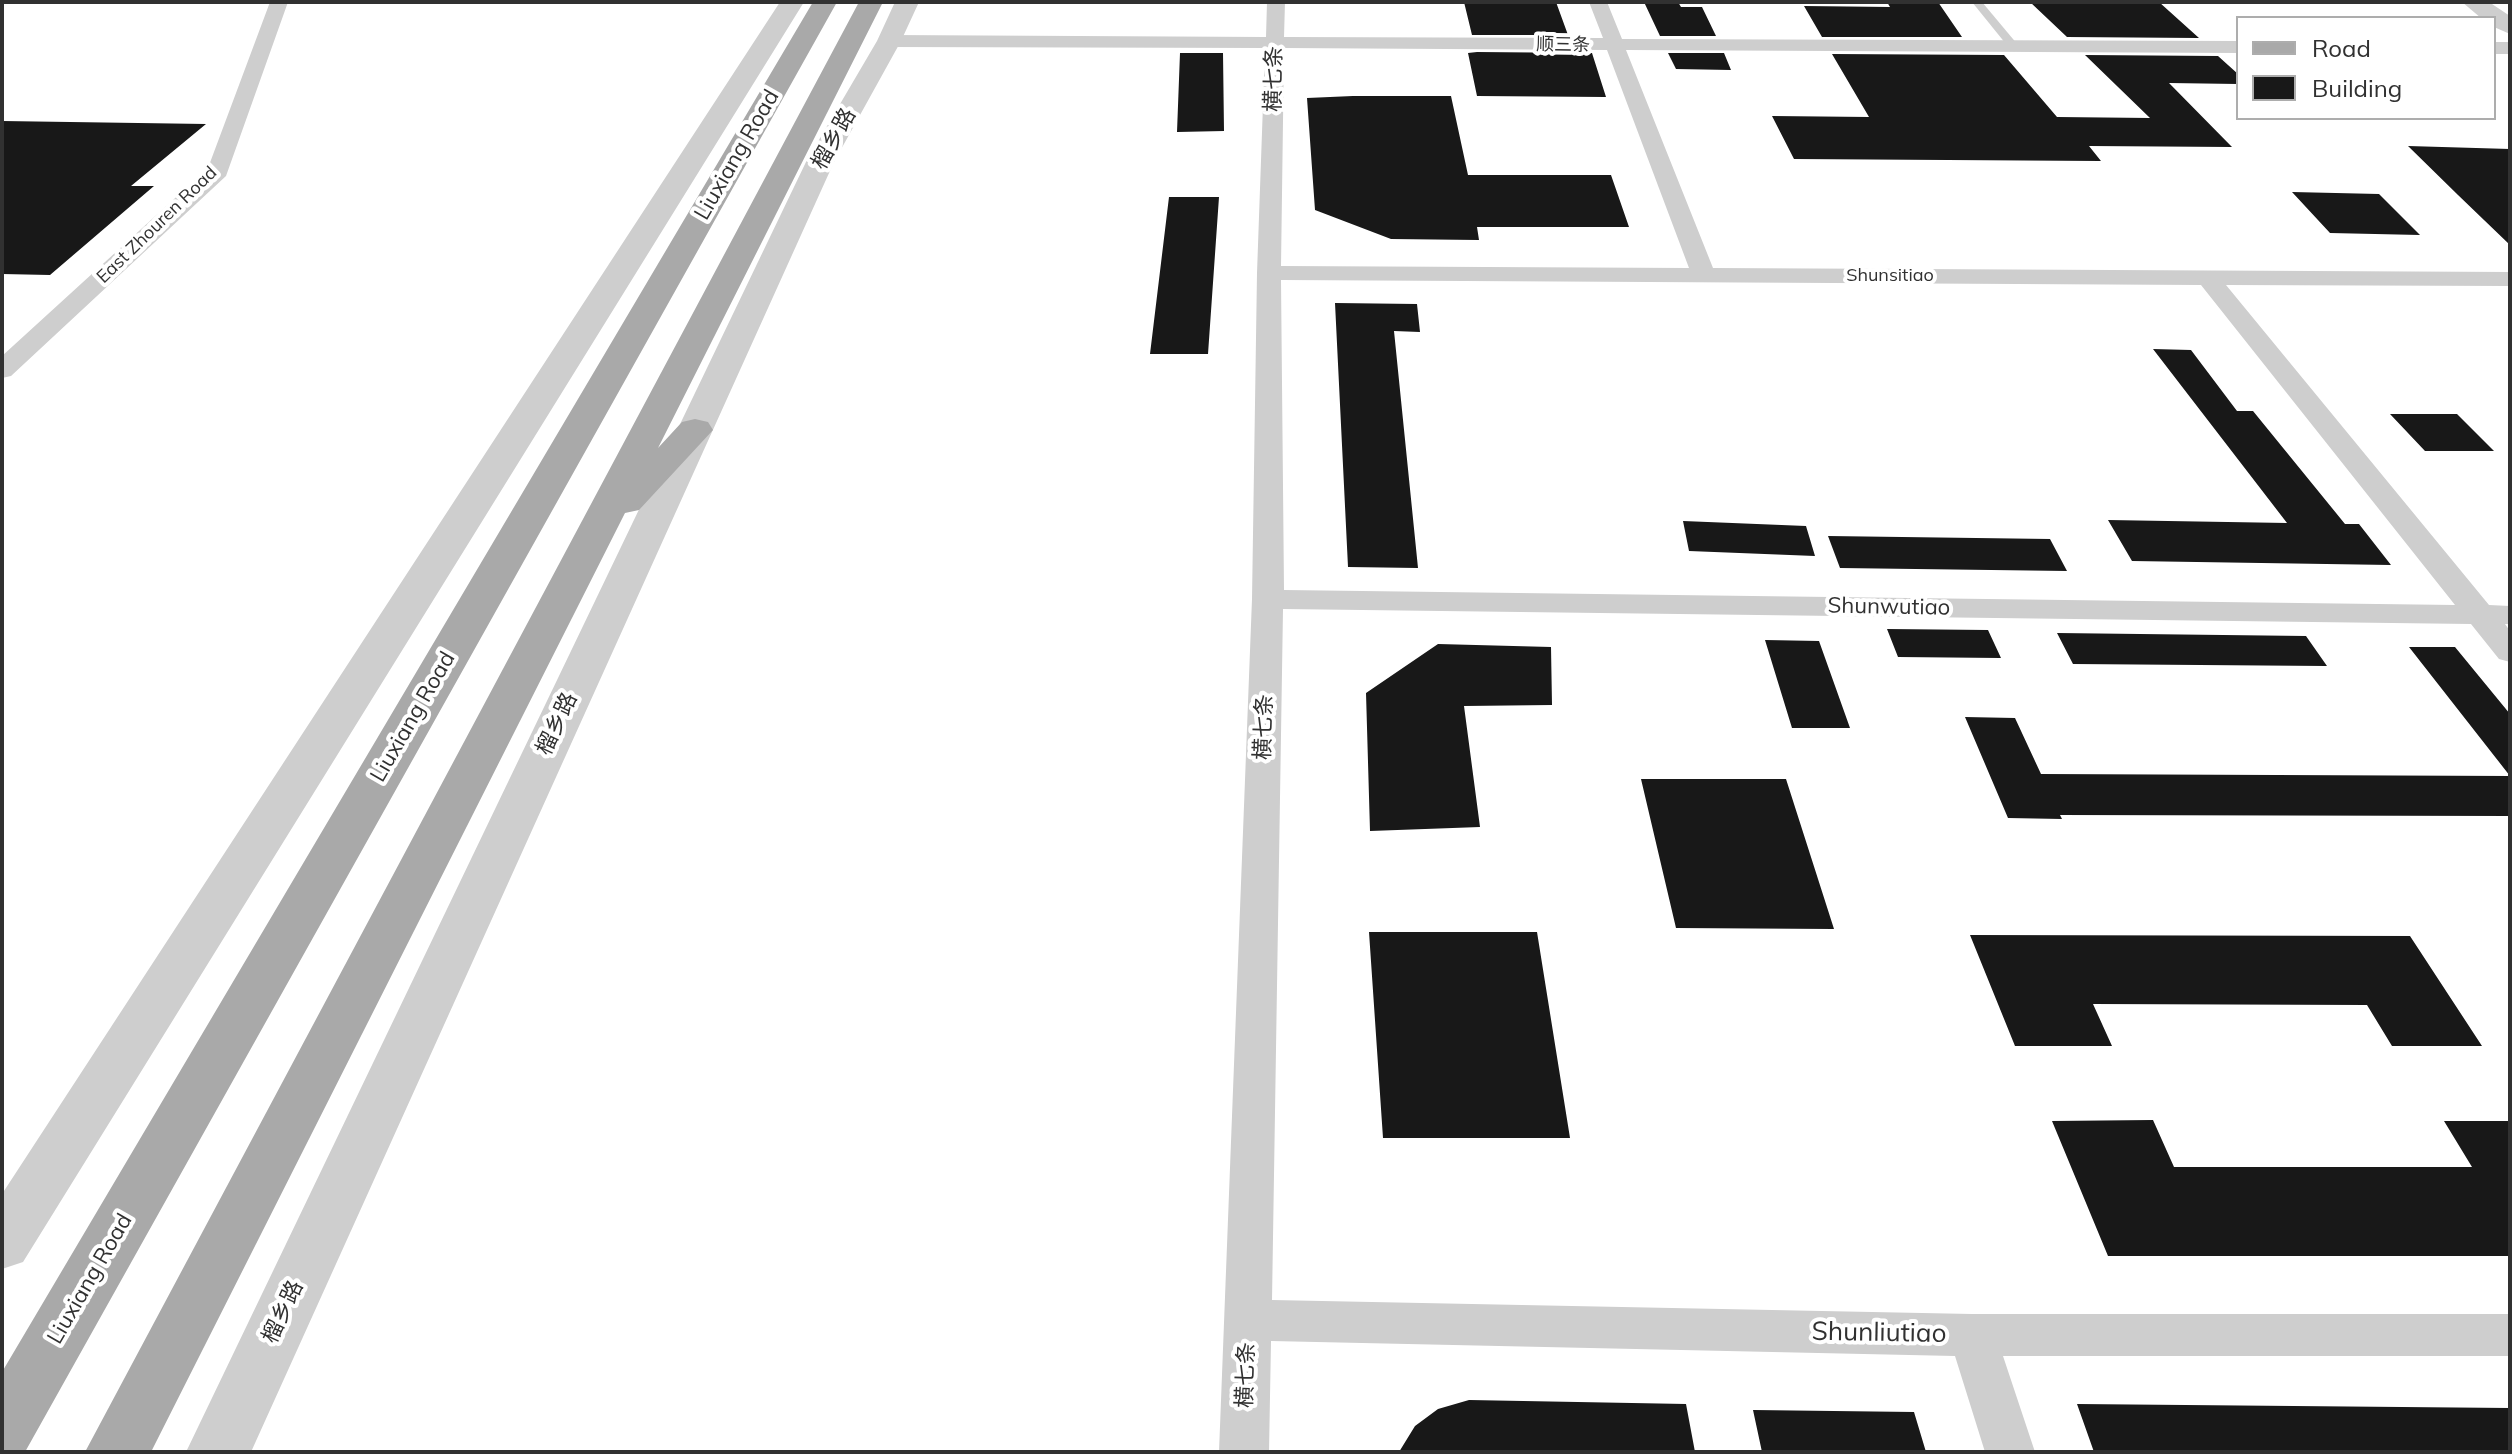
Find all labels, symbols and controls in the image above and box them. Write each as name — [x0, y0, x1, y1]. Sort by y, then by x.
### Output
legend — [2236, 16, 2496, 120]
text: Road — [2312, 33, 2371, 63]
street label: 顺三条 — [1536, 34, 1590, 56]
street label: 横七条 — [1260, 46, 1288, 112]
text: Building — [2312, 73, 2402, 103]
street label: Liuxiang Road — [689, 85, 785, 225]
street label: 榴乡路 — [806, 104, 862, 174]
street label: East Zhouren Road — [92, 162, 222, 288]
street label: Shunsitiao — [1846, 265, 1934, 287]
street label: Shunwutiao — [1827, 593, 1951, 621]
street label: Liuxiang Road — [365, 647, 461, 787]
street label: 榴乡路 — [531, 689, 583, 759]
street label: 横七条 — [1250, 694, 1278, 760]
street label: Liuxiang Road — [42, 1209, 138, 1349]
street label: 榴乡路 — [257, 1277, 309, 1347]
street label: Shunliutiao — [1811, 1316, 1947, 1350]
street label: 横七条 — [1232, 1342, 1260, 1408]

